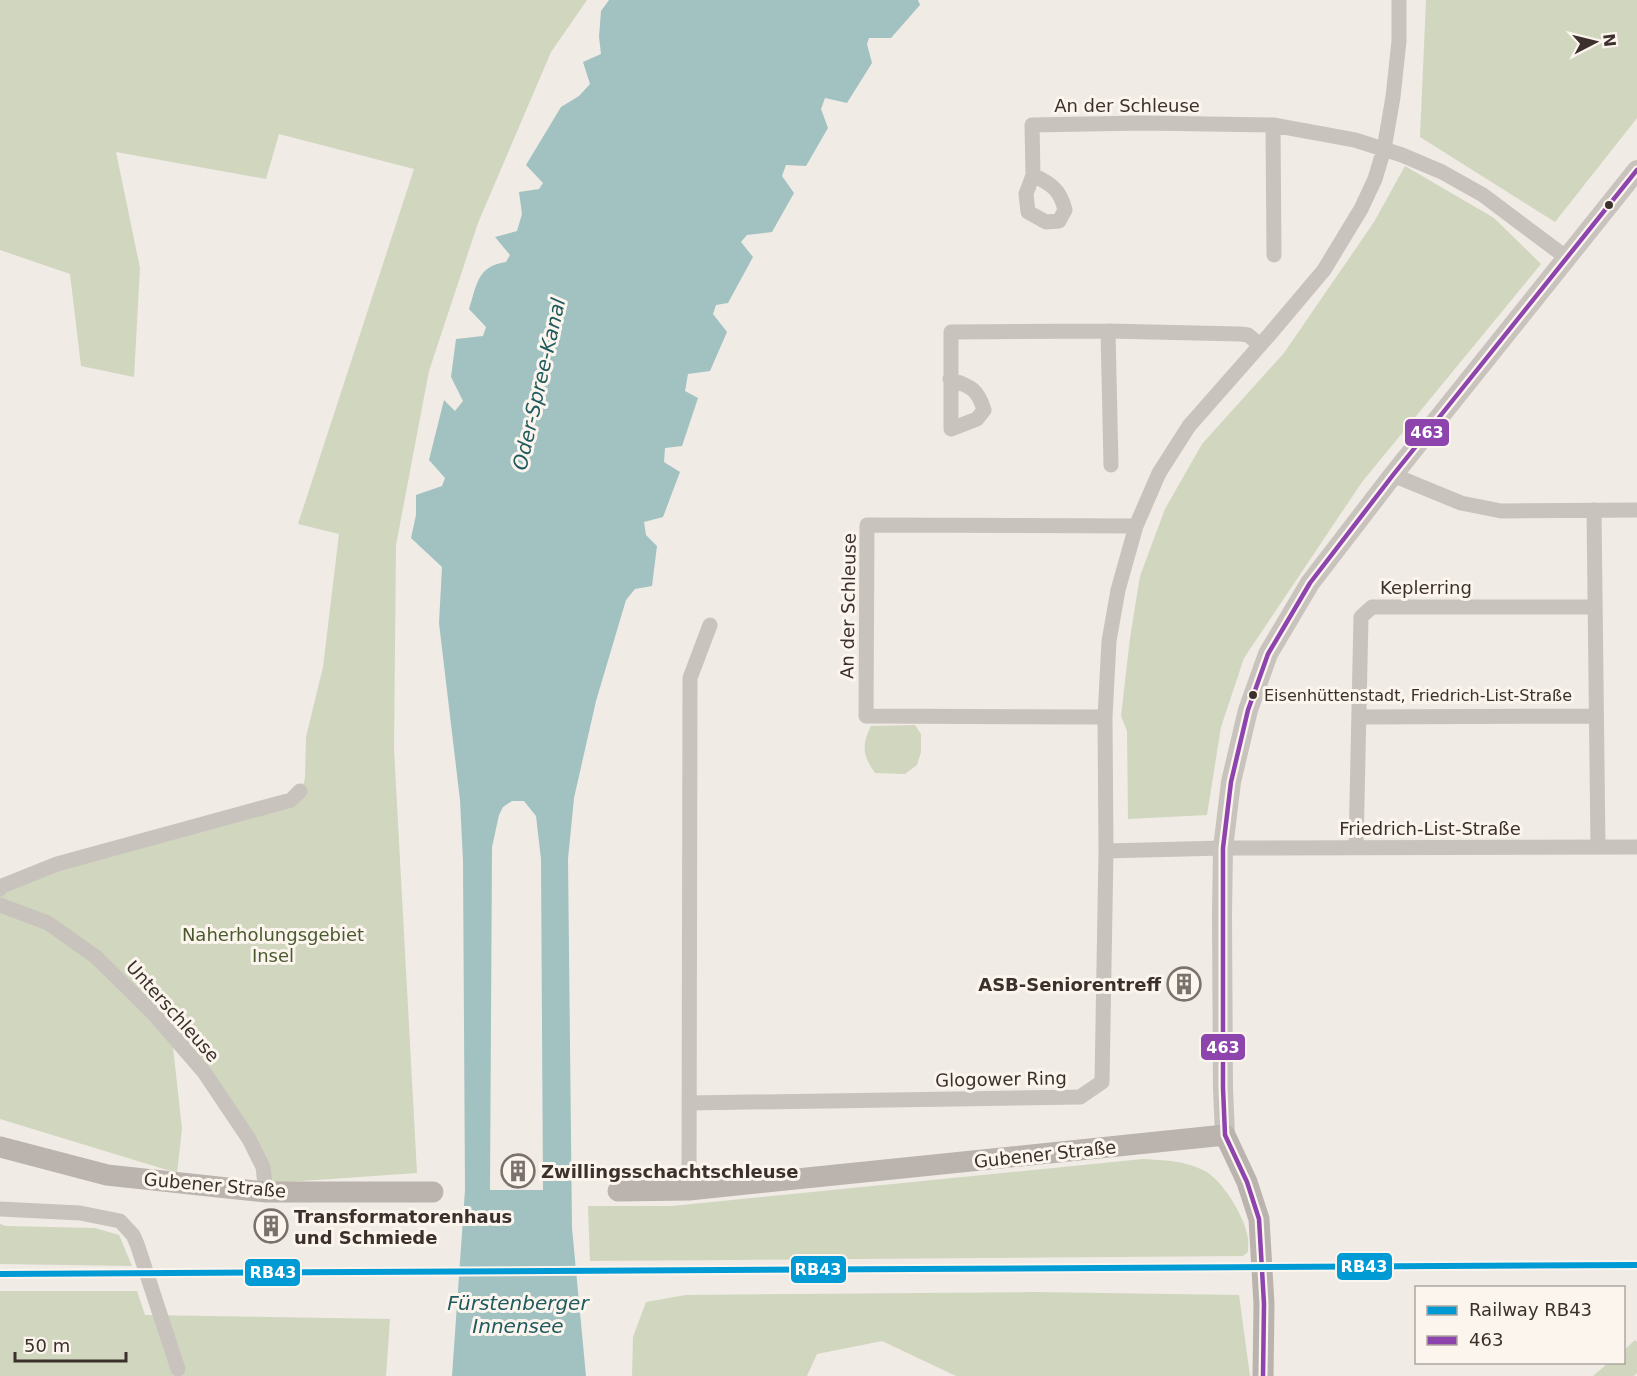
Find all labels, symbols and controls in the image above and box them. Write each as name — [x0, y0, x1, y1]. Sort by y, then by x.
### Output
north arrow — [1565, 12, 1625, 72]
text: N — [1599, 32, 1620, 48]
street label: An der Schleuse — [1054, 95, 1200, 116]
unlabelled marker — [1603, 199, 1615, 211]
water label: Oder-Spree-Kanal — [508, 295, 571, 472]
line badge: 463 — [1404, 418, 1450, 447]
text: 463 — [1410, 423, 1444, 442]
street label: An der Schleuse — [836, 533, 860, 679]
street label: Keplerring — [1380, 577, 1472, 598]
place label: Eisenhüttenstadt, Friedrich-List-Straße — [1264, 686, 1572, 705]
marker: Eisenhüttenstadt, Friedrich-List-Straße — [1247, 689, 1259, 701]
street label: Friedrich-List-Straße — [1339, 818, 1521, 839]
park label: Naherholungsgebiet Insel — [182, 924, 364, 966]
street label: Unterschleuse — [122, 956, 224, 1066]
building icon: ASB-Seniorentreff — [1166, 966, 1202, 1002]
place label: ASB-Seniorentreff — [978, 974, 1161, 995]
line badge: 463 — [1200, 1033, 1246, 1061]
text: 463 — [1206, 1038, 1240, 1057]
street label: Glogower Ring — [935, 1067, 1067, 1091]
street label: Gubener Straße — [973, 1136, 1117, 1172]
building icon: Zwillingsschachtschleuse — [500, 1153, 536, 1189]
place label: Zwillingsschachtschleuse — [541, 1161, 799, 1182]
street label: Gubener Straße — [143, 1168, 287, 1202]
place label: Transformatorenhaus und Schmiede — [294, 1206, 512, 1248]
building icon: Transformatorenhaus und Schmiede — [253, 1208, 289, 1244]
line badge: RB43 — [1336, 1252, 1393, 1281]
line badge: RB43 — [790, 1255, 847, 1284]
text: RB43 — [1341, 1257, 1387, 1276]
line badge: RB43 — [244, 1258, 301, 1287]
text: RB43 — [795, 1260, 841, 1279]
text: RB43 — [250, 1263, 296, 1282]
legend — [1415, 1286, 1625, 1364]
water label: Fürstenberger Innensee — [447, 1291, 590, 1338]
text: Railway RB43 — [1469, 1299, 1592, 1320]
scale bar — [15, 1325, 126, 1363]
text: 463 — [1469, 1329, 1503, 1350]
text: 50 m — [24, 1335, 70, 1356]

